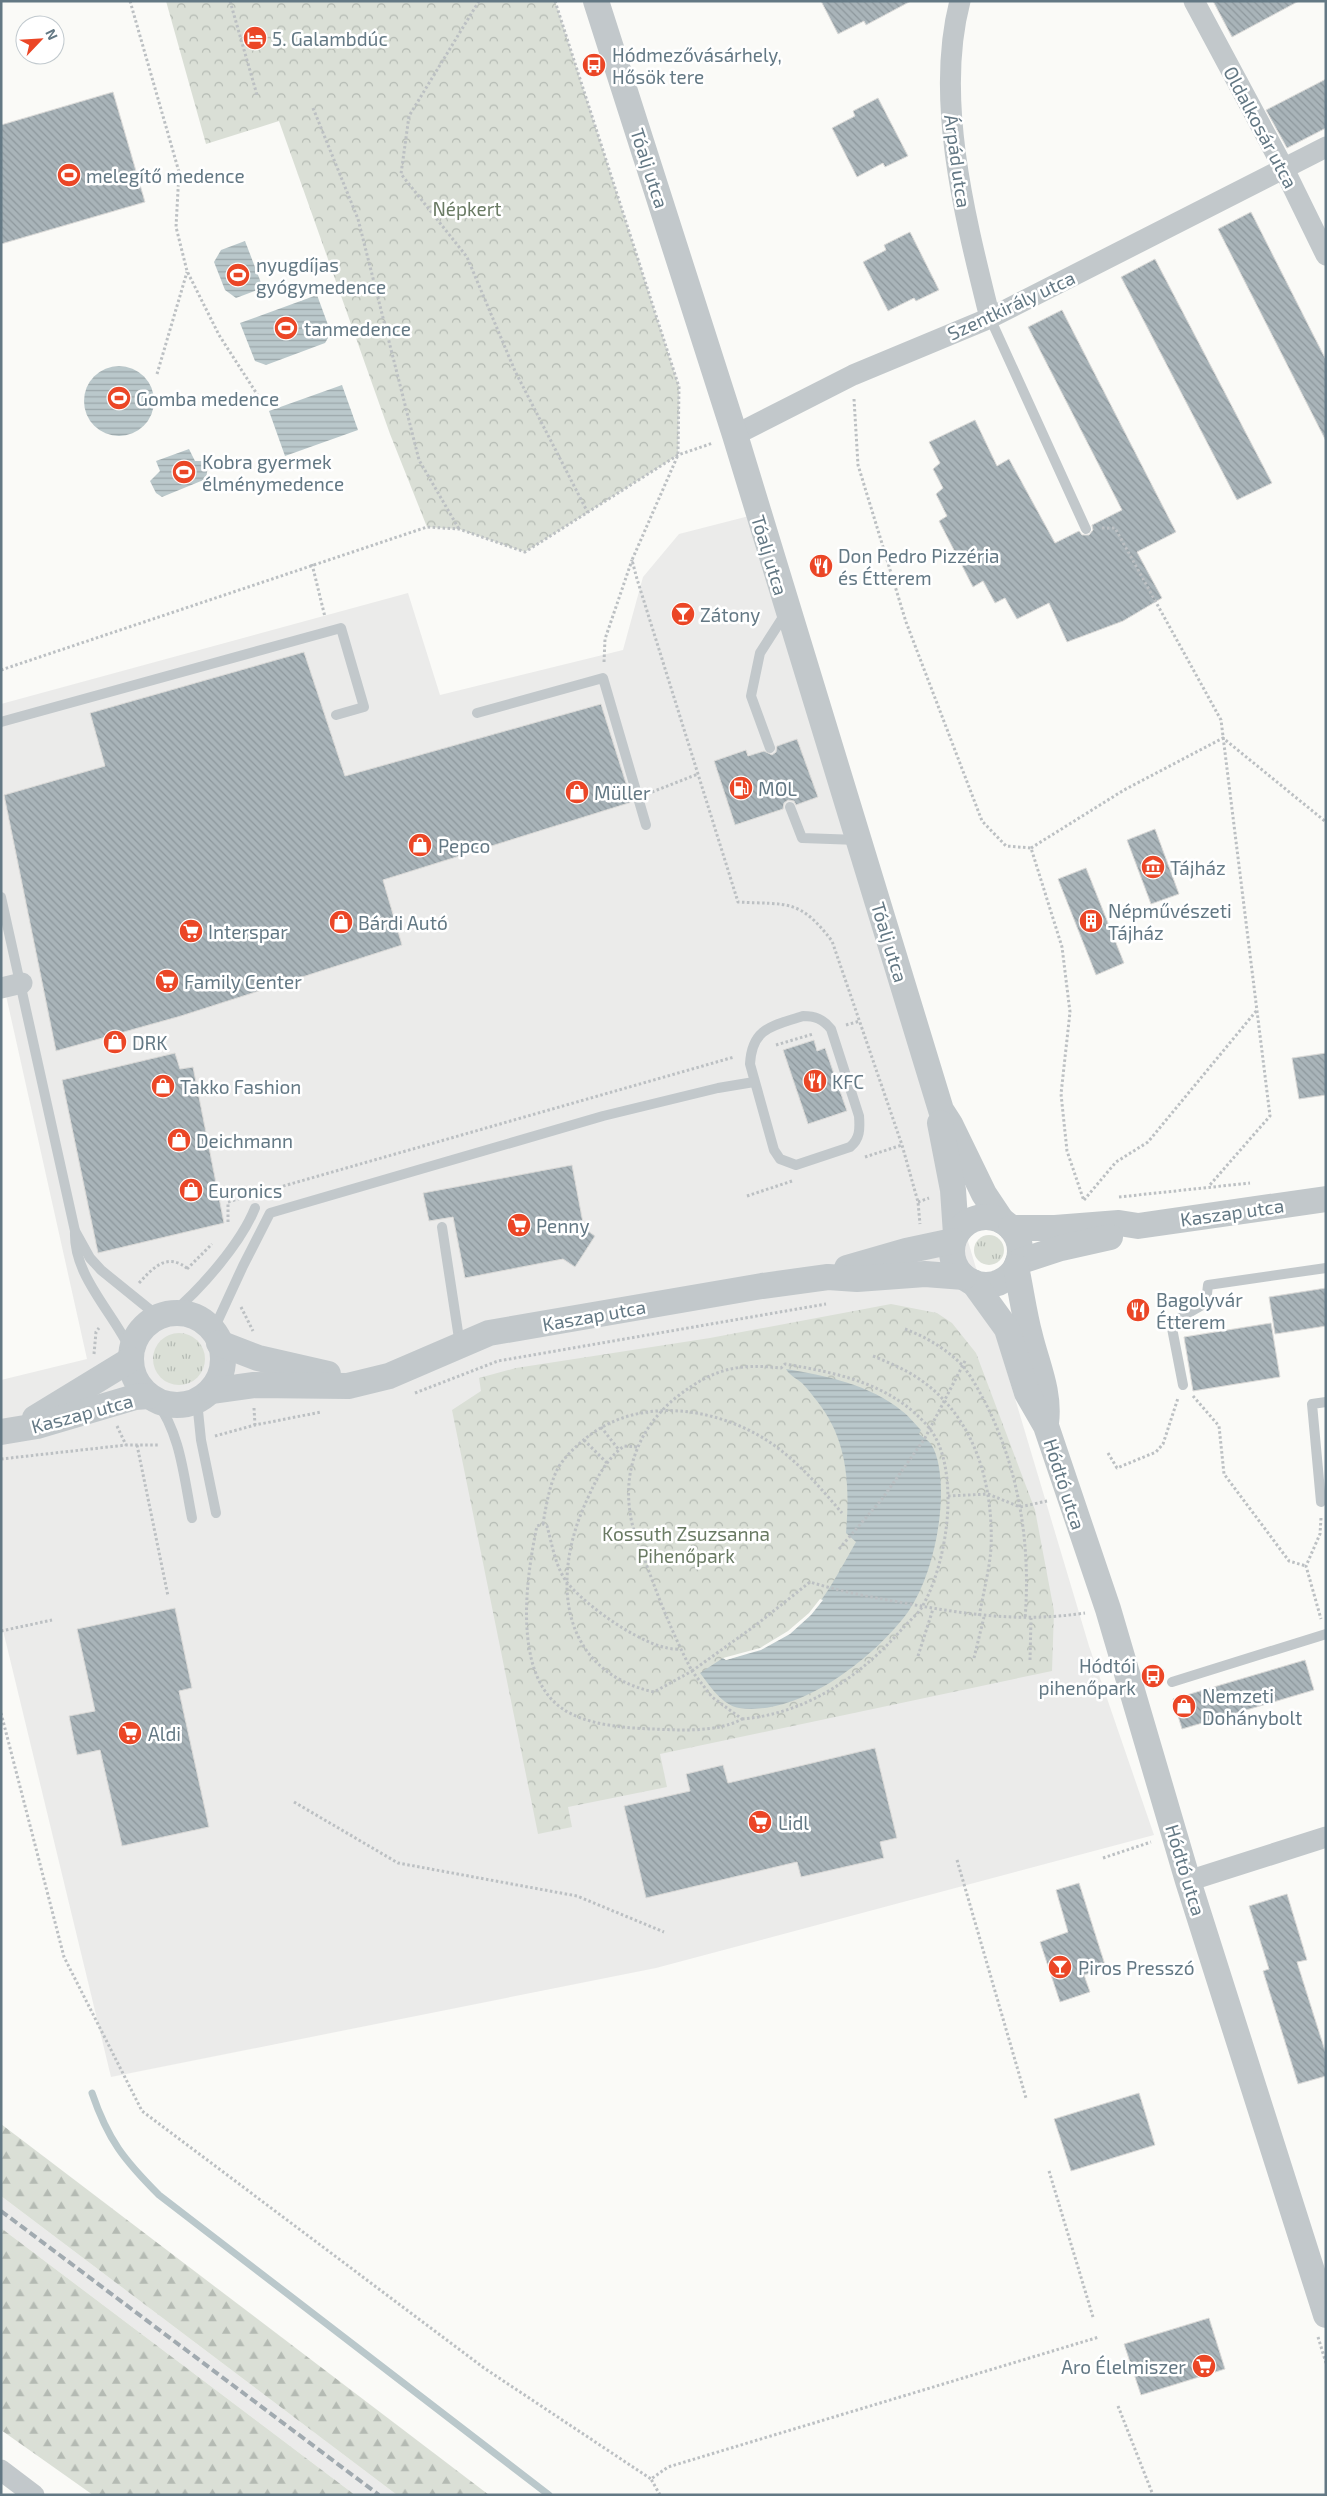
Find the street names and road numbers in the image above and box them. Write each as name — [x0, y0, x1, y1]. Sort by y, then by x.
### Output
street label: Oldalkosár utca — [1219, 62, 1303, 192]
street label: Árpád utca — [940, 113, 976, 209]
street label: Tóalj utca — [626, 125, 674, 211]
street label: Szentkirály utca — [944, 265, 1078, 345]
street label: Tóalj utca — [747, 512, 793, 598]
street label: Tóalj utca — [867, 899, 913, 985]
street label: Kaszap utca — [1179, 1193, 1285, 1231]
street label: Kaszap utca — [541, 1295, 647, 1335]
street label: Kaszap utca — [29, 1388, 135, 1438]
street label: Hódtó utca — [1039, 1436, 1091, 1532]
street label: Hódtó utca — [1161, 1821, 1211, 1919]

